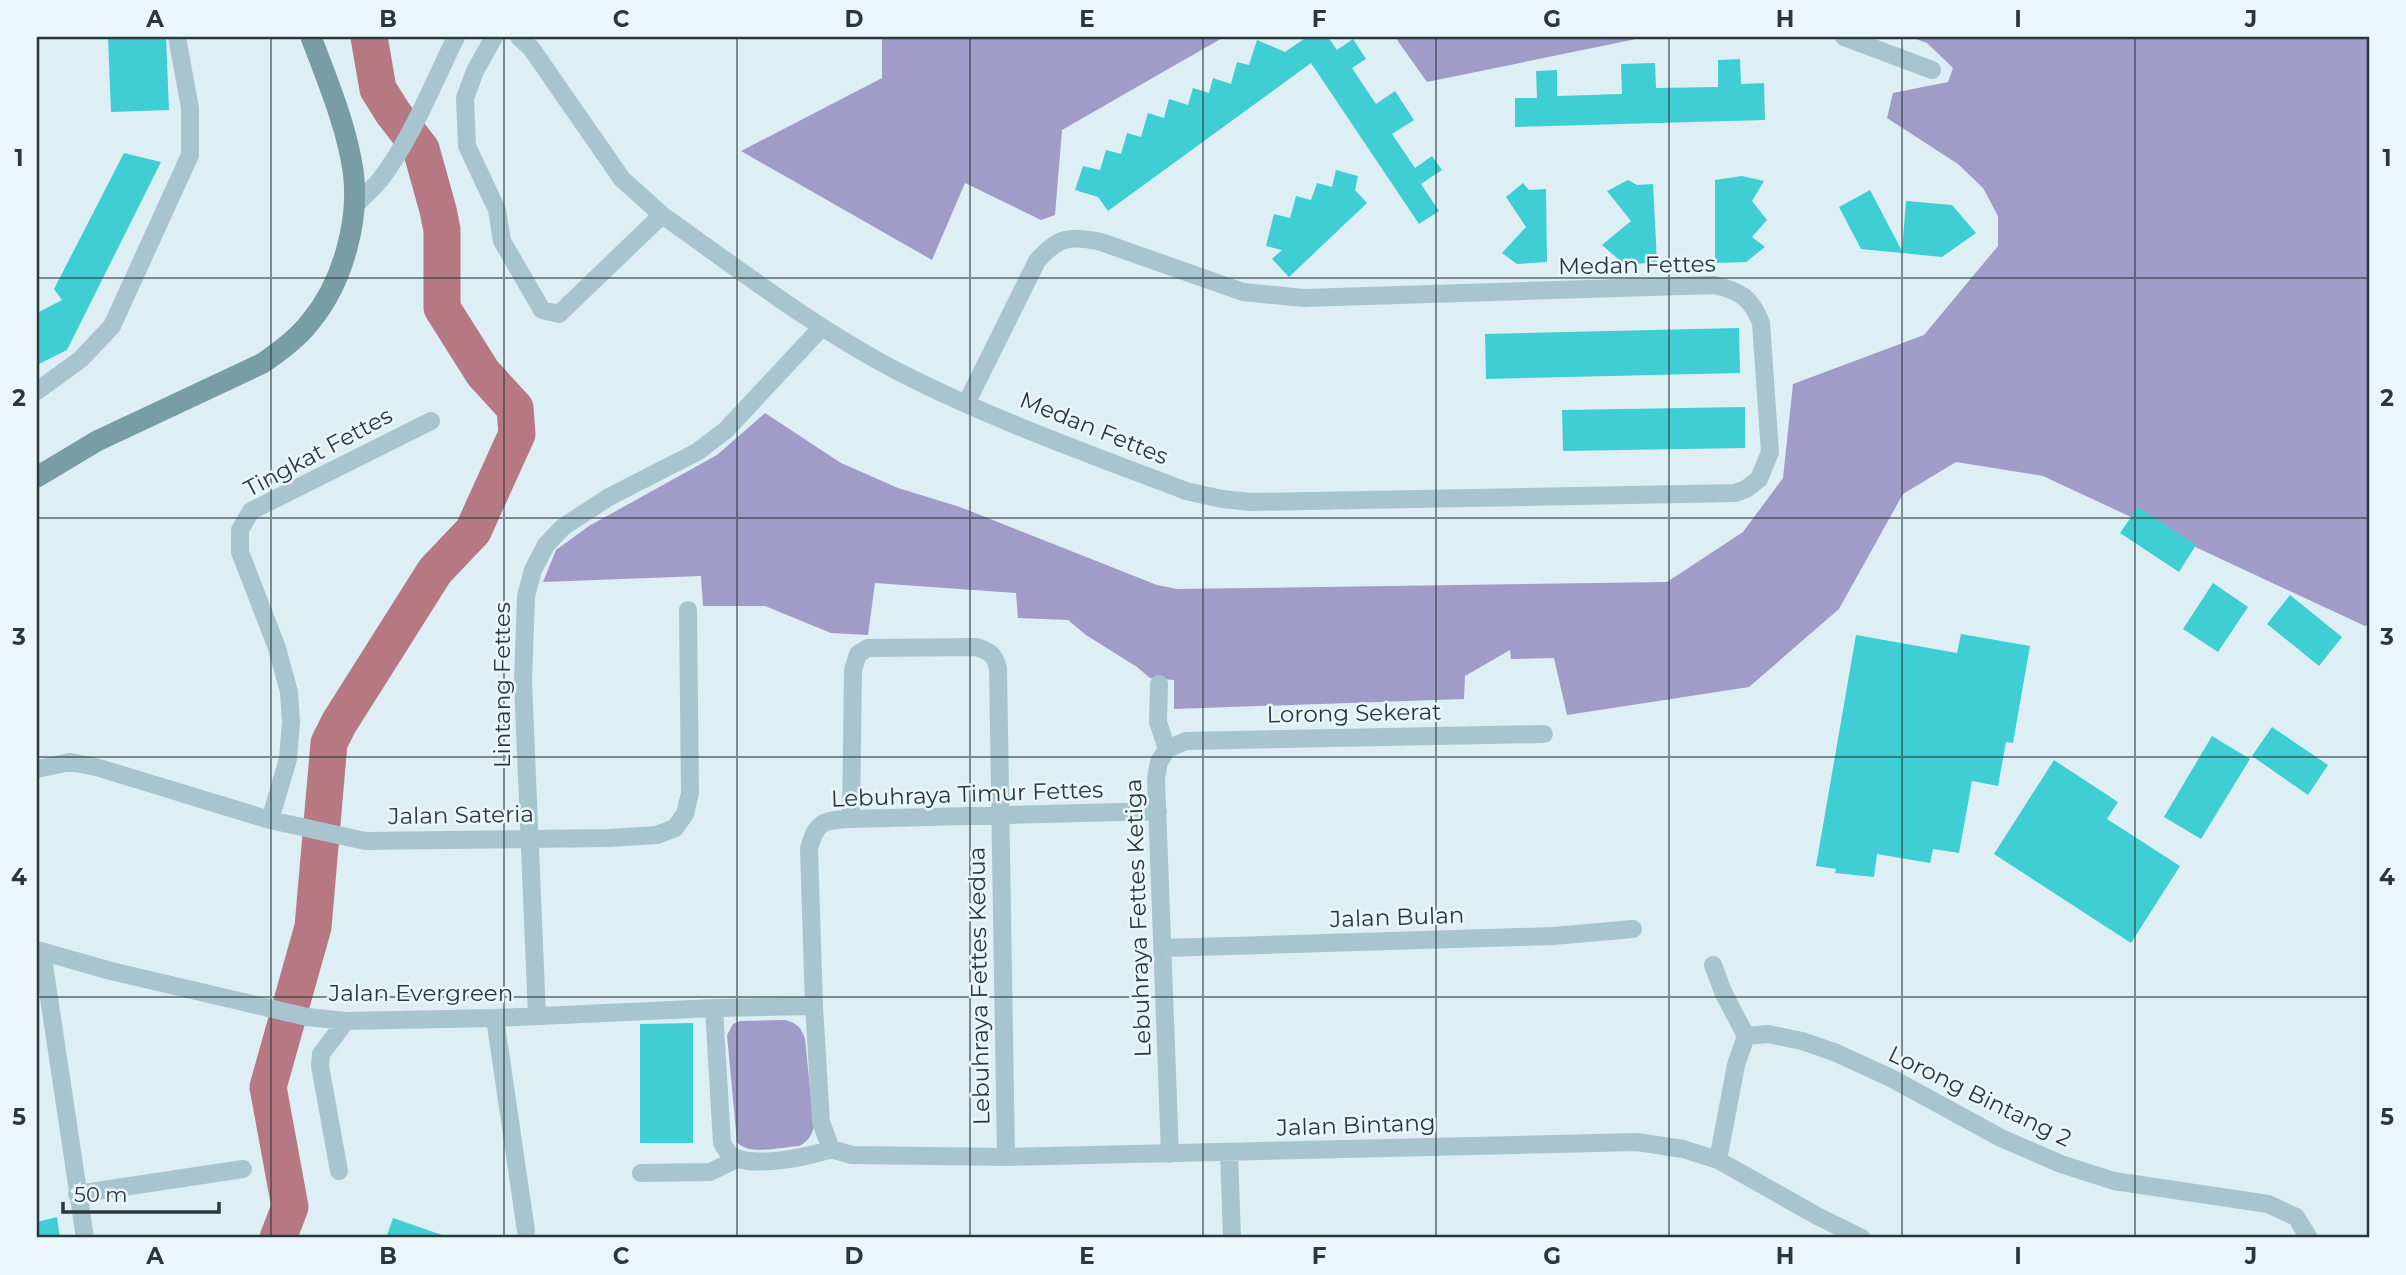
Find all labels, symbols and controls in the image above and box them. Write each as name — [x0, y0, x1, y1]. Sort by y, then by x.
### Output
text: A — [145, 5, 164, 33]
text: B — [379, 5, 397, 33]
text: C — [613, 5, 630, 33]
text: D — [845, 5, 864, 33]
text: E — [1079, 5, 1095, 33]
text: F — [1312, 5, 1327, 33]
text: G — [1543, 5, 1561, 33]
text: H — [1776, 5, 1794, 33]
text: I — [2014, 5, 2022, 33]
text: J — [2244, 5, 2257, 33]
text: 1 — [14, 144, 24, 172]
text: 1 — [2382, 144, 2392, 172]
street label: Medan Fettes — [1558, 250, 1716, 280]
text: 2 — [12, 384, 26, 412]
text: 2 — [2380, 384, 2394, 412]
street label: Medan Fettes — [1016, 385, 1172, 471]
street label: Tingkat Fettes — [239, 401, 397, 503]
street label: Lintang Fettes — [488, 602, 516, 768]
text: 3 — [11, 623, 26, 651]
text: 3 — [2379, 623, 2394, 651]
street label: Lorong Sekerat — [1266, 697, 1442, 729]
street label: Lebuhraya Timur Fettes — [830, 775, 1104, 813]
street label: Lebuhraya Fettes Ketiga — [1119, 778, 1157, 1058]
street label: Jalan Sateria — [387, 800, 534, 830]
street label: Lebuhraya Fettes Kedua — [963, 847, 995, 1125]
text: 4 — [11, 863, 27, 891]
text: 4 — [2379, 863, 2395, 891]
street label: Jalan Bulan — [1328, 901, 1465, 933]
street label: Jalan Evergreen — [328, 979, 513, 1007]
street label: Lorong Bintang 2 — [1884, 1039, 2076, 1153]
text: 5 — [12, 1103, 26, 1131]
text: 5 — [2380, 1103, 2394, 1131]
street label: Jalan Bintang — [1275, 1108, 1436, 1142]
scale bar — [63, 1170, 219, 1214]
text: 50 m — [74, 1182, 128, 1207]
text: A — [145, 1242, 164, 1270]
text: B — [379, 1242, 397, 1270]
text: C — [613, 1242, 630, 1270]
text: D — [845, 1242, 864, 1270]
text: E — [1079, 1242, 1095, 1270]
text: F — [1312, 1242, 1327, 1270]
text: G — [1543, 1242, 1561, 1270]
text: H — [1776, 1242, 1794, 1270]
text: I — [2014, 1242, 2022, 1270]
text: J — [2244, 1242, 2257, 1270]

